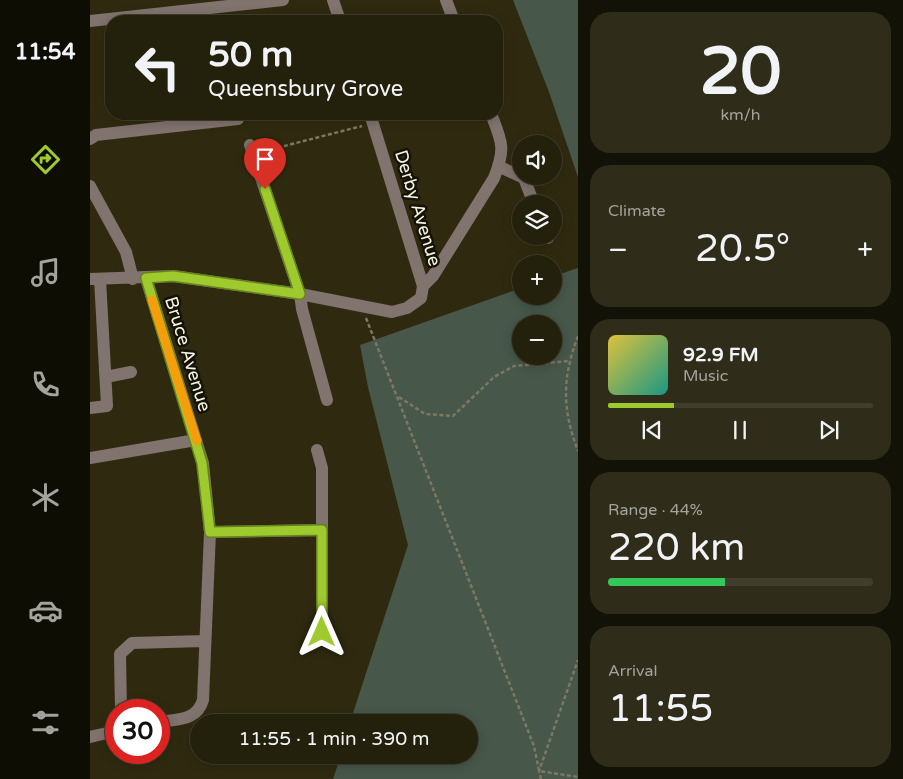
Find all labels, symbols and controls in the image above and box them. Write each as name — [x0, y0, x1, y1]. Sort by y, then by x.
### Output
text: 20 — [700, 33, 781, 112]
text: 50 m — [208, 34, 293, 76]
icon: left — [125, 35, 190, 100]
text: 11:54 — [15, 39, 75, 65]
text: Queensbury Grove — [208, 76, 403, 102]
text: km/h — [720, 105, 761, 125]
map controls — [512, 135, 562, 365]
button: sound — [512, 135, 562, 185]
pin — [244, 138, 286, 189]
icon: directions — [28, 142, 63, 177]
icon: arrive — [251, 145, 279, 173]
street label: Derby Avenue — [390, 147, 446, 269]
button: layers — [512, 195, 562, 245]
text: Climate — [608, 201, 666, 221]
text: 20.5° — [695, 226, 790, 272]
text: − — [608, 233, 628, 267]
text: + — [857, 233, 873, 267]
icon: music — [28, 255, 63, 290]
button: + — [512, 255, 562, 305]
street label: Bruce Avenue — [160, 294, 216, 414]
button: − — [512, 315, 562, 365]
text: 92.9 FM — [683, 344, 759, 366]
text: Music — [683, 366, 728, 386]
icon: phone — [28, 367, 63, 402]
icon: previous — [638, 416, 666, 444]
icon: pause — [726, 416, 754, 444]
icon: next — [815, 416, 843, 444]
icon: climate — [28, 480, 63, 515]
text: Range · 44% — [608, 500, 703, 520]
text: 220 km — [608, 525, 745, 571]
icon: car — [28, 593, 63, 628]
position arrow — [295, 605, 347, 657]
text: Arrival — [608, 661, 657, 681]
text: 11:55 — [608, 686, 713, 732]
speed limit sign: 30 — [105, 699, 170, 764]
icon: filters — [28, 705, 63, 740]
text: 11:55 · 1 min · 390 m — [238, 728, 430, 750]

